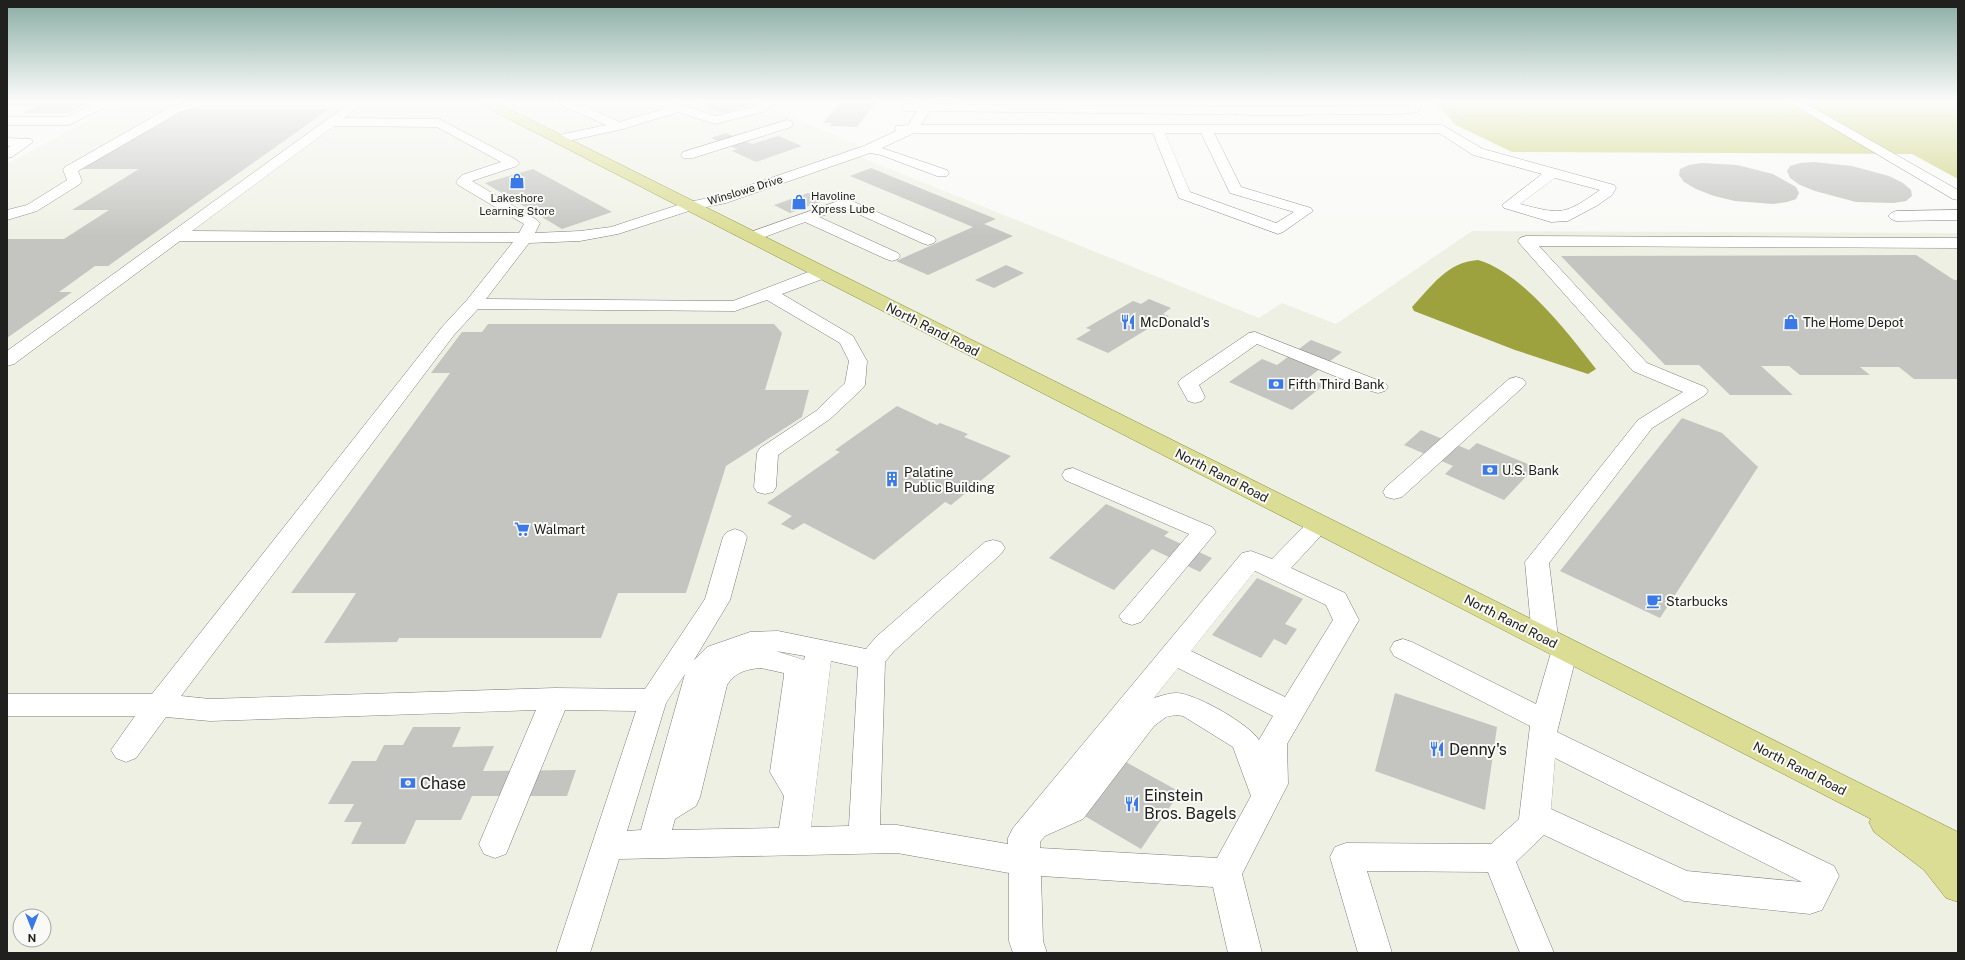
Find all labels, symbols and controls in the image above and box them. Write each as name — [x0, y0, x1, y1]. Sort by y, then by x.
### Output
shop icon: Lakeshore Learning Store — [508, 172, 526, 190]
street label: Winslowe Drive — [706, 173, 784, 207]
place label: Havoline Xpress Lube — [811, 190, 875, 215]
place label: Lakeshore Learning Store — [479, 192, 555, 217]
shop icon: Havoline Xpress Lube — [790, 193, 808, 211]
street label: North Rand Road — [884, 299, 982, 359]
restaurant icon: McDonald's — [1119, 313, 1137, 331]
shop icon: The Home Depot — [1782, 313, 1800, 331]
place label: McDonald's — [1140, 315, 1210, 330]
place label: The Home Depot — [1803, 315, 1904, 330]
bank icon: Fifth Third Bank — [1267, 375, 1285, 393]
place label: Fifth Third Bank — [1288, 377, 1385, 392]
street label: North Rand Road — [1173, 445, 1271, 505]
bank icon: U.S. Bank — [1481, 461, 1499, 479]
place label: U.S. Bank — [1502, 463, 1559, 478]
place label: Palatine Public Building — [904, 465, 995, 495]
building icon: Palatine Public Building — [883, 470, 901, 488]
supermarket icon: Walmart — [513, 520, 531, 538]
place label: Walmart — [534, 522, 585, 537]
street label: North Rand Road — [1462, 591, 1560, 651]
cafe icon: Starbucks — [1645, 592, 1663, 610]
place label: Starbucks — [1666, 594, 1728, 609]
street label: North Rand Road — [1751, 738, 1849, 798]
restaurant icon: Denny's — [1428, 740, 1446, 758]
place label: Denny's — [1449, 740, 1507, 759]
bank icon: Chase — [399, 774, 417, 792]
place label: Chase — [420, 774, 466, 793]
place label: Einstein Bros. Bagels — [1144, 786, 1236, 823]
restaurant icon: Einstein Bros. Bagels — [1123, 795, 1141, 813]
north arrow — [12, 908, 52, 948]
text: N — [28, 932, 36, 944]

